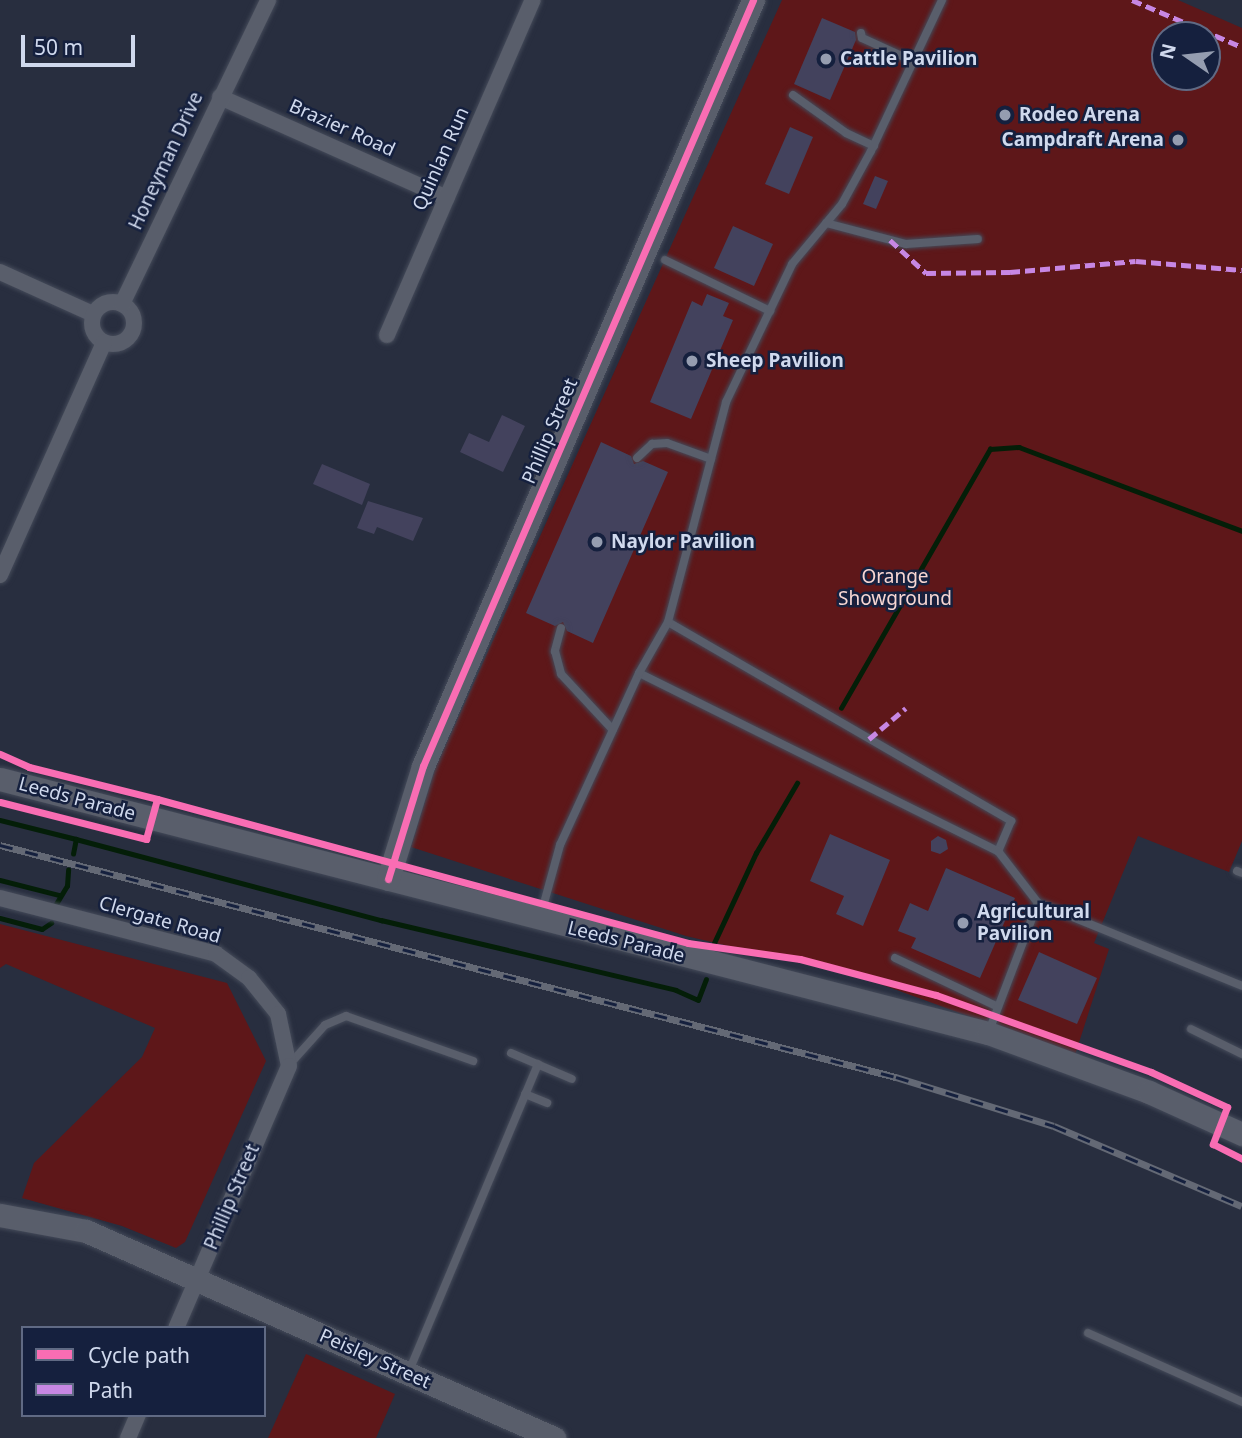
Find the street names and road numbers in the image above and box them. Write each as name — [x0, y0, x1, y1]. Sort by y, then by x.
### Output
street label: Honeyman Drive — [124, 88, 208, 234]
street label: Brazier Road — [286, 95, 398, 161]
street label: Quinlan Run — [408, 104, 474, 214]
street label: Phillip Street — [518, 375, 582, 487]
street label: Leeds Parade — [16, 772, 138, 826]
street label: Clergate Road — [96, 892, 224, 948]
street label: Leeds Parade — [565, 916, 687, 968]
street label: Phillip Street — [200, 1141, 264, 1253]
street label: Peisley Street — [316, 1324, 434, 1394]

